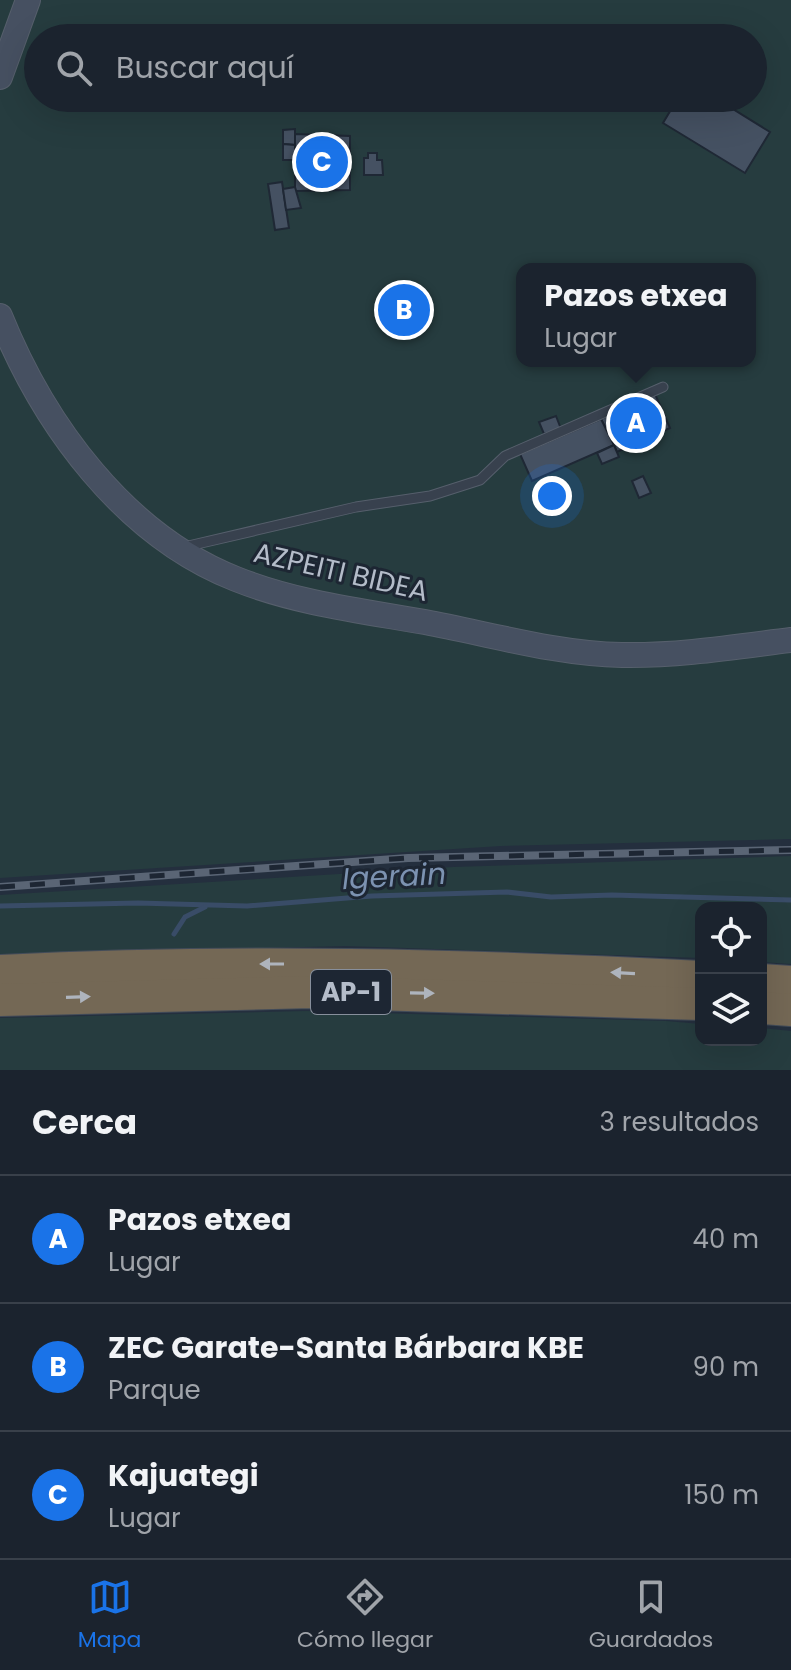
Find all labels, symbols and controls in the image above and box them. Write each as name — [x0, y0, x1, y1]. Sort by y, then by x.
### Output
search box — [24, 24, 767, 112]
icon: search — [52, 46, 96, 90]
text: Buscar aquí — [116, 46, 294, 89]
pin: C — [296, 132, 348, 192]
popup — [516, 263, 756, 367]
text: Pazos etxea — [544, 274, 728, 317]
pin: B — [378, 280, 430, 340]
text: Lugar — [544, 320, 617, 356]
pin: A — [610, 393, 662, 453]
your location — [532, 476, 572, 516]
street label: AZPEITI BIDEA — [250, 533, 432, 611]
water label: Igerain — [341, 852, 447, 900]
map controls — [695, 902, 767, 1046]
button: locate — [695, 902, 767, 974]
one-way arrow — [259, 958, 284, 970]
one-way arrow — [610, 966, 635, 979]
road number: AP-1 — [311, 970, 391, 1014]
button: layers — [695, 974, 767, 1046]
one-way arrow — [410, 987, 435, 1000]
one-way arrow — [66, 990, 91, 1003]
text: Cerca — [32, 1098, 137, 1146]
text: 3 resultados — [599, 1104, 759, 1140]
text: Pazos etxea — [108, 1198, 291, 1241]
text: A — [48, 1221, 68, 1257]
text: 40 m — [693, 1221, 759, 1257]
text: Lugar — [108, 1244, 181, 1280]
text: ZEC Garate-Santa Bárbara KBE — [108, 1326, 584, 1369]
text: B — [49, 1349, 67, 1385]
text: 90 m — [693, 1349, 759, 1385]
text: Parque — [108, 1372, 201, 1408]
text: Kajuategi — [108, 1454, 259, 1497]
text: C — [48, 1477, 68, 1513]
text: 150 m — [684, 1477, 759, 1513]
text: Lugar — [108, 1500, 181, 1536]
tab: Mapa — [78, 1575, 141, 1656]
tab: Cómo llegar — [297, 1575, 433, 1656]
tab: Guardados — [589, 1575, 713, 1656]

